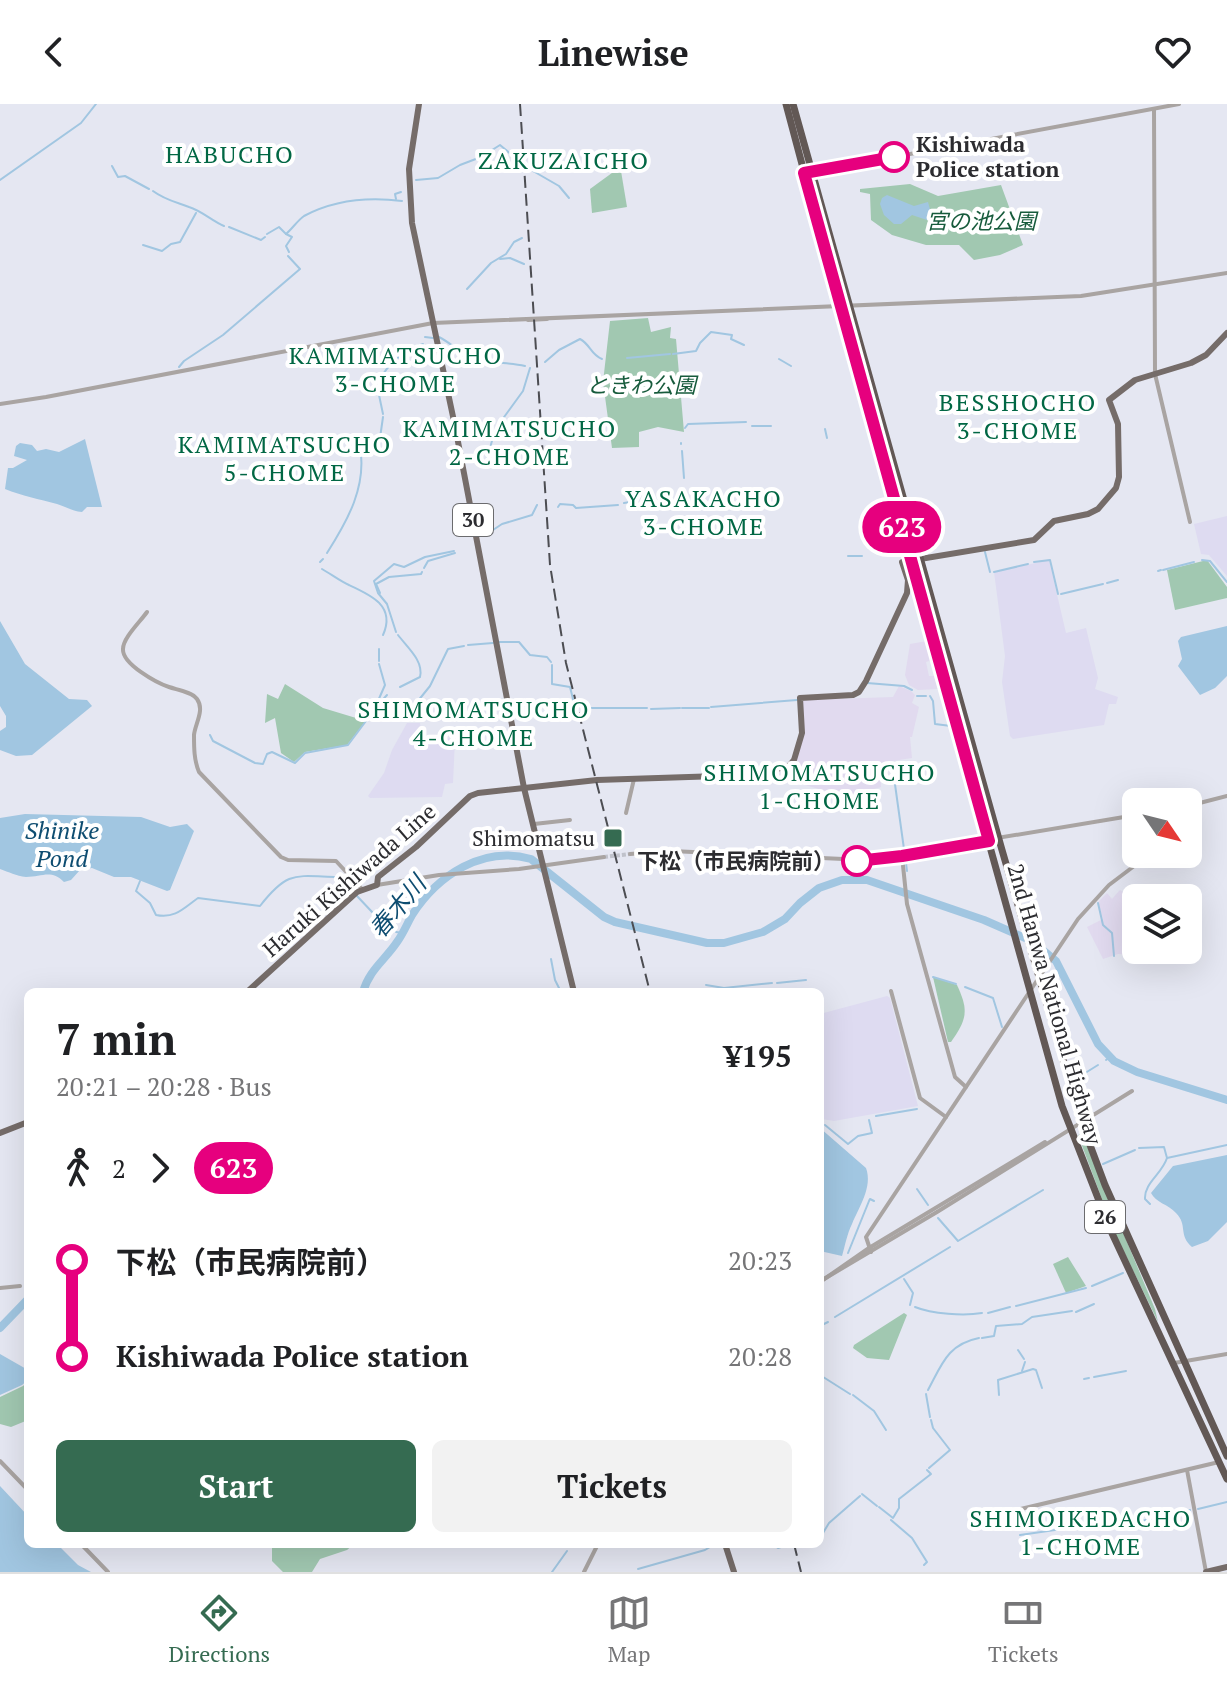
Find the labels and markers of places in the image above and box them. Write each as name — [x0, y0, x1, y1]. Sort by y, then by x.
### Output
place label: Kishiwada Police station — [916, 129, 1059, 183]
marker: Kishiwada Police station — [879, 142, 909, 172]
place label: Shimomatsu — [472, 823, 595, 852]
marker: Shimomatsu — [602, 827, 624, 849]
place label: 下松（市民病院前） — [637, 846, 835, 875]
marker: 下松（市民病院前） — [842, 846, 872, 876]

